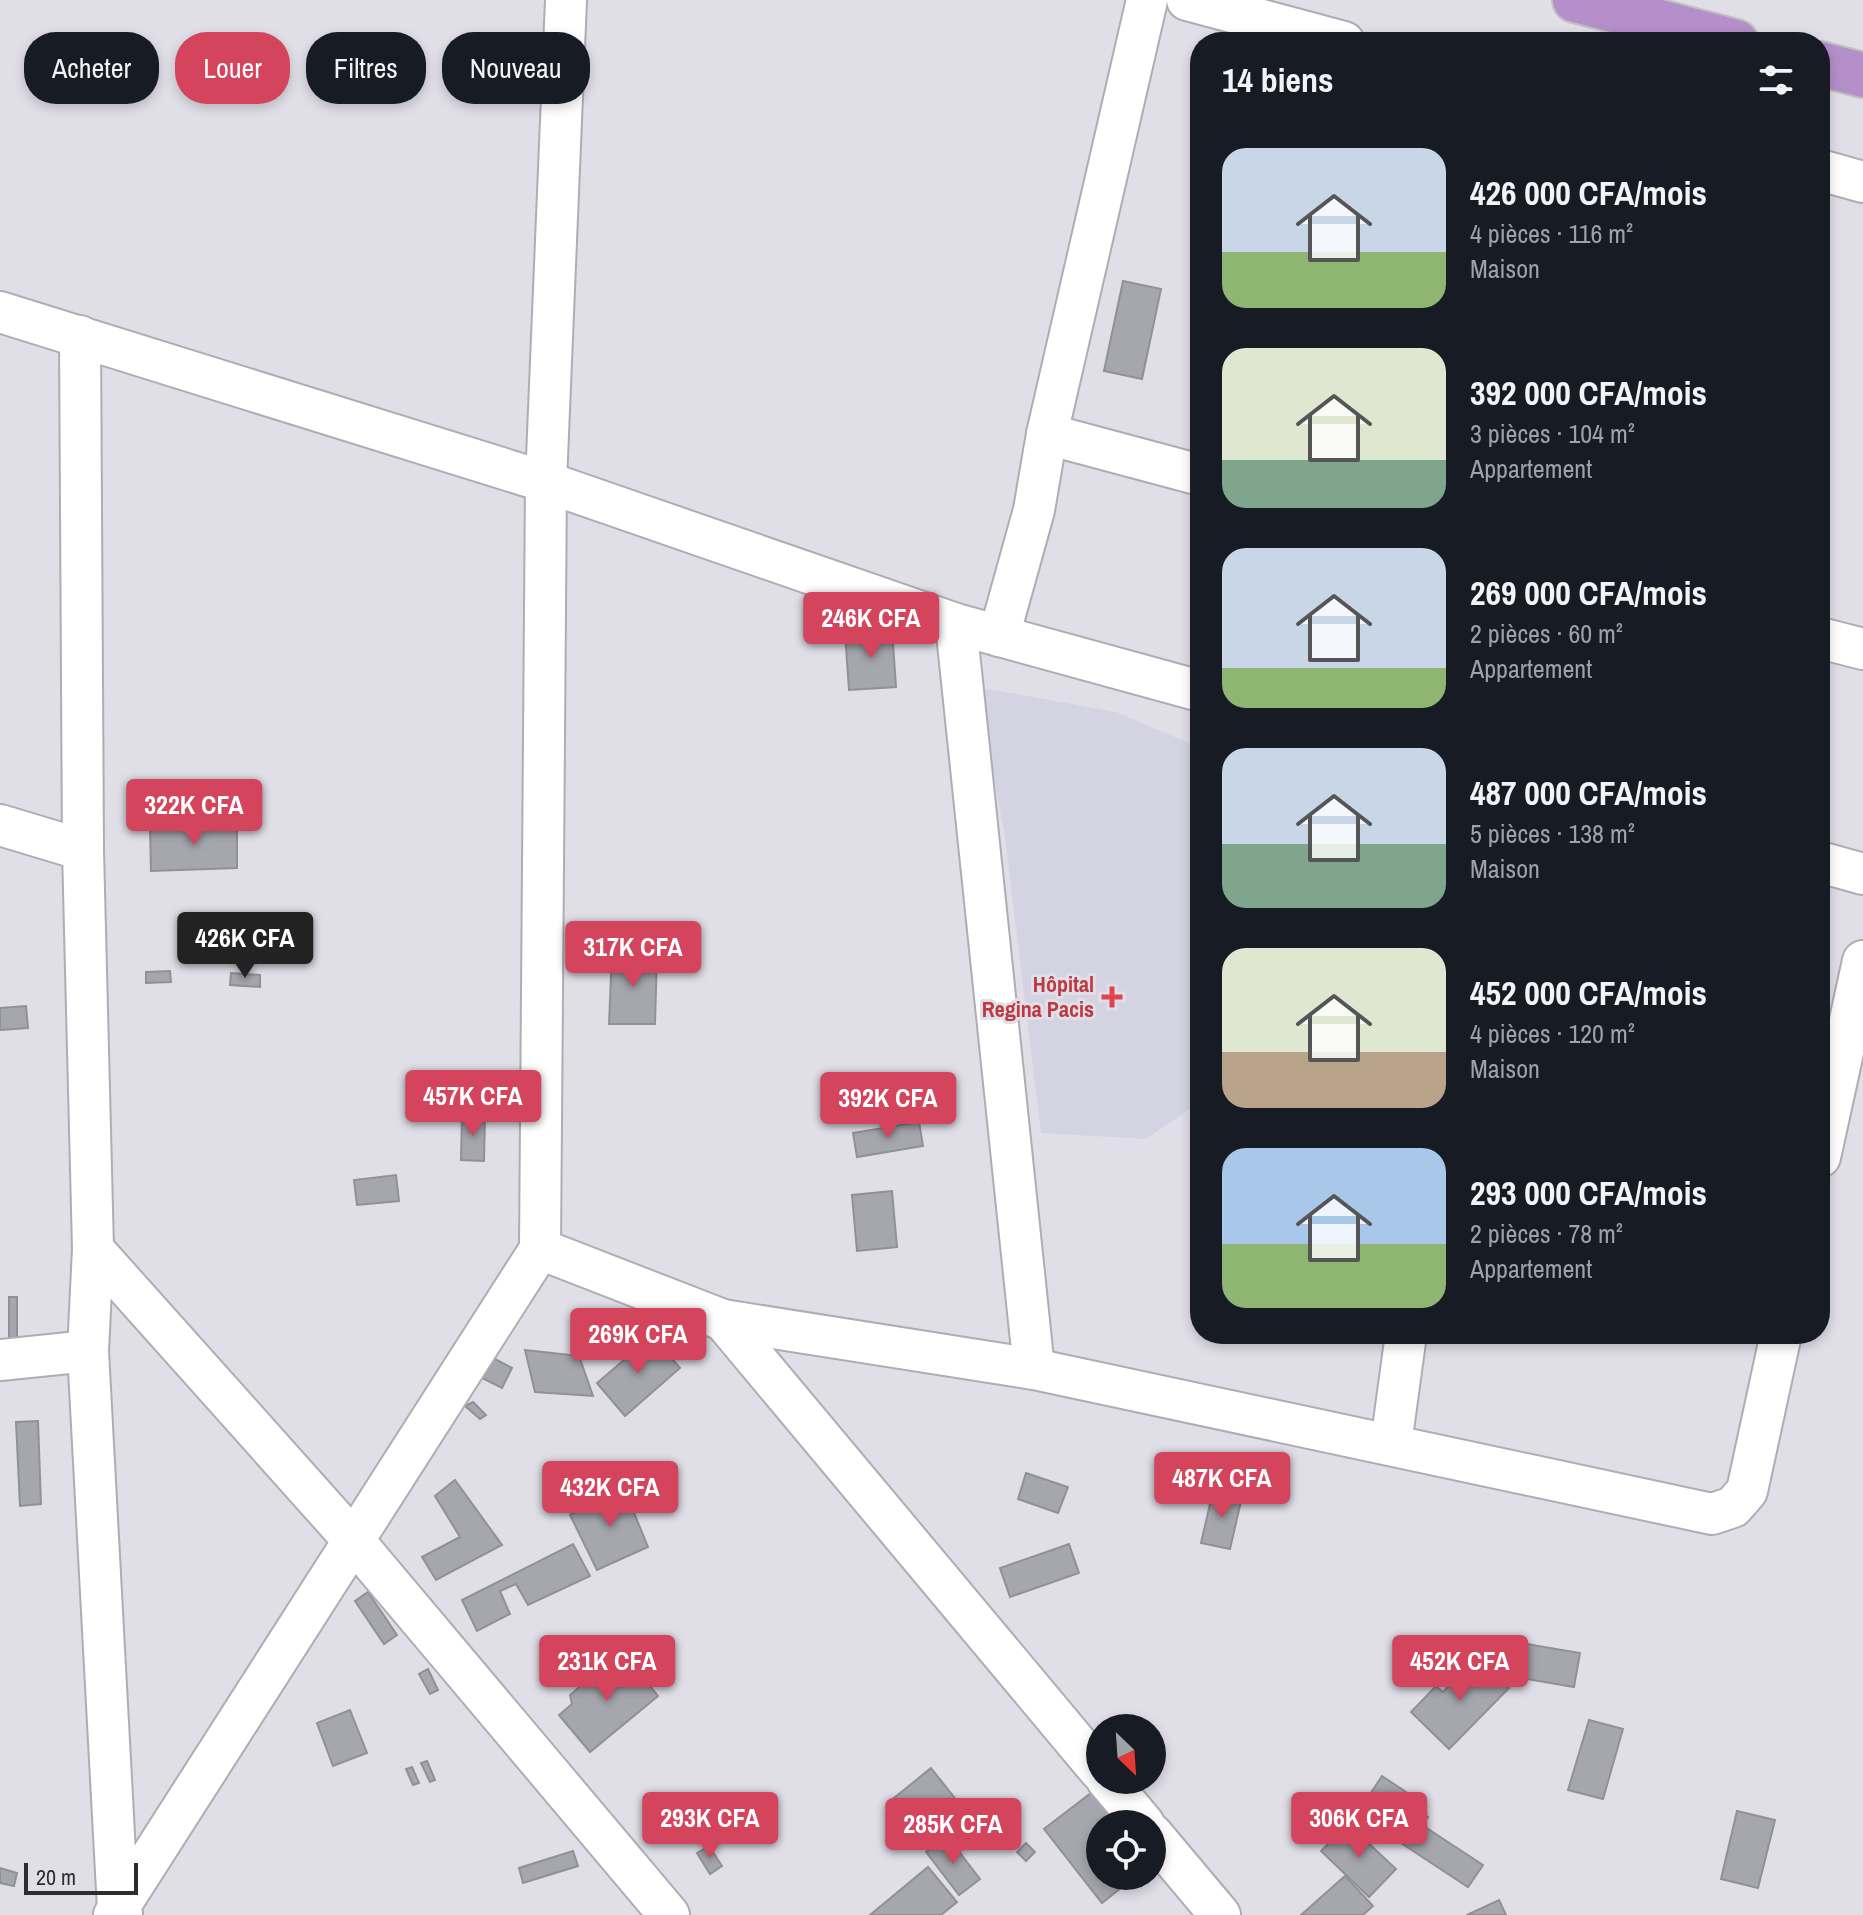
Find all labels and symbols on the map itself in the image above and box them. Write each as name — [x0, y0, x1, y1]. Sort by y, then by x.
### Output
pin: 246K CFA — [788, 592, 954, 660]
pin: 322K CFA — [111, 779, 277, 847]
pin: 426K CFA — [162, 912, 328, 980]
pin: 317K CFA — [550, 921, 716, 989]
place label: Hôpital Regina Pacis — [982, 969, 1094, 1024]
marker: Hôpital Regina Pacis — [1101, 986, 1123, 1008]
pin: 457K CFA — [390, 1070, 556, 1138]
pin: 392K CFA — [805, 1072, 971, 1140]
pin: 269K CFA — [555, 1308, 721, 1376]
pin: 487K CFA — [1139, 1452, 1305, 1520]
pin: 432K CFA — [527, 1461, 693, 1529]
pin: 231K CFA — [524, 1635, 690, 1703]
pin: 452K CFA — [1377, 1635, 1543, 1703]
north arrow — [1086, 1714, 1166, 1794]
pin: 293K CFA — [627, 1792, 793, 1860]
pin: 306K CFA — [1276, 1792, 1442, 1860]
pin: 285K CFA — [870, 1798, 1036, 1866]
scale bar — [24, 1859, 138, 1895]

